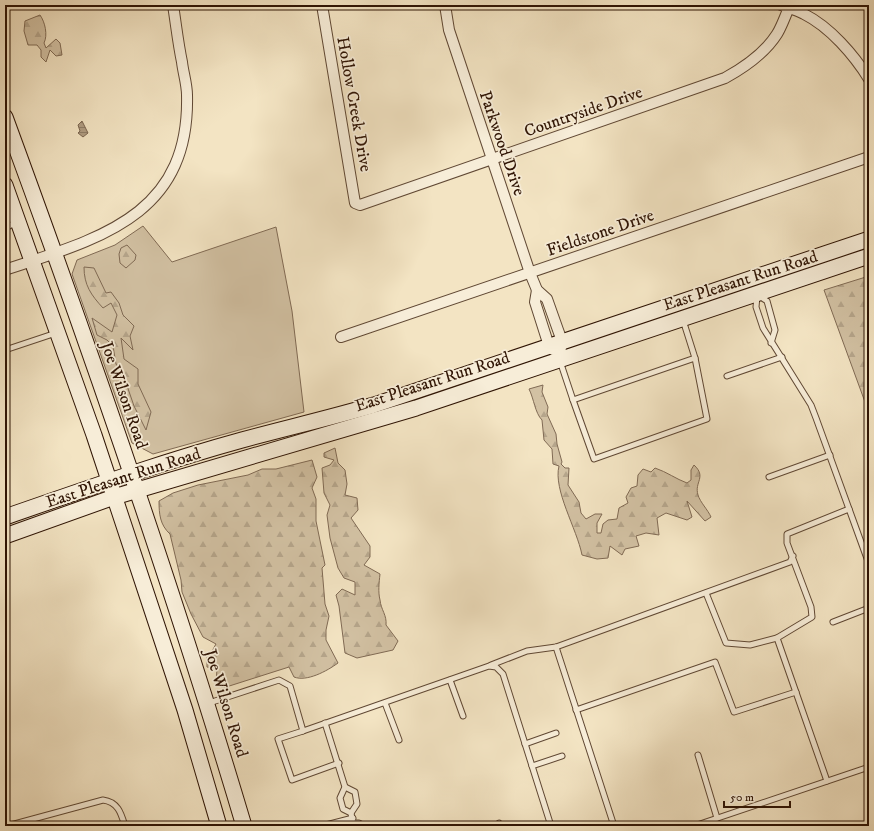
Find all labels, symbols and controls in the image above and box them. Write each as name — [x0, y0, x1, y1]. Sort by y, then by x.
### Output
street label: Hollow Creek Drive — [331, 35, 377, 173]
street label: Countryside Drive — [521, 81, 645, 142]
street label: Parkwood Drive — [474, 88, 530, 198]
street label: Fieldstone Drive — [544, 204, 657, 262]
street label: East Pleasant Run Road — [660, 245, 821, 316]
street label: Joe Wilson Road — [95, 337, 153, 452]
street label: East Pleasant Run Road — [352, 346, 513, 417]
street label: East Pleasant Run Road — [43, 442, 204, 513]
street label: Joe Wilson Road — [199, 645, 253, 761]
scale bar — [724, 783, 790, 809]
text: 50 m — [730, 790, 754, 805]

